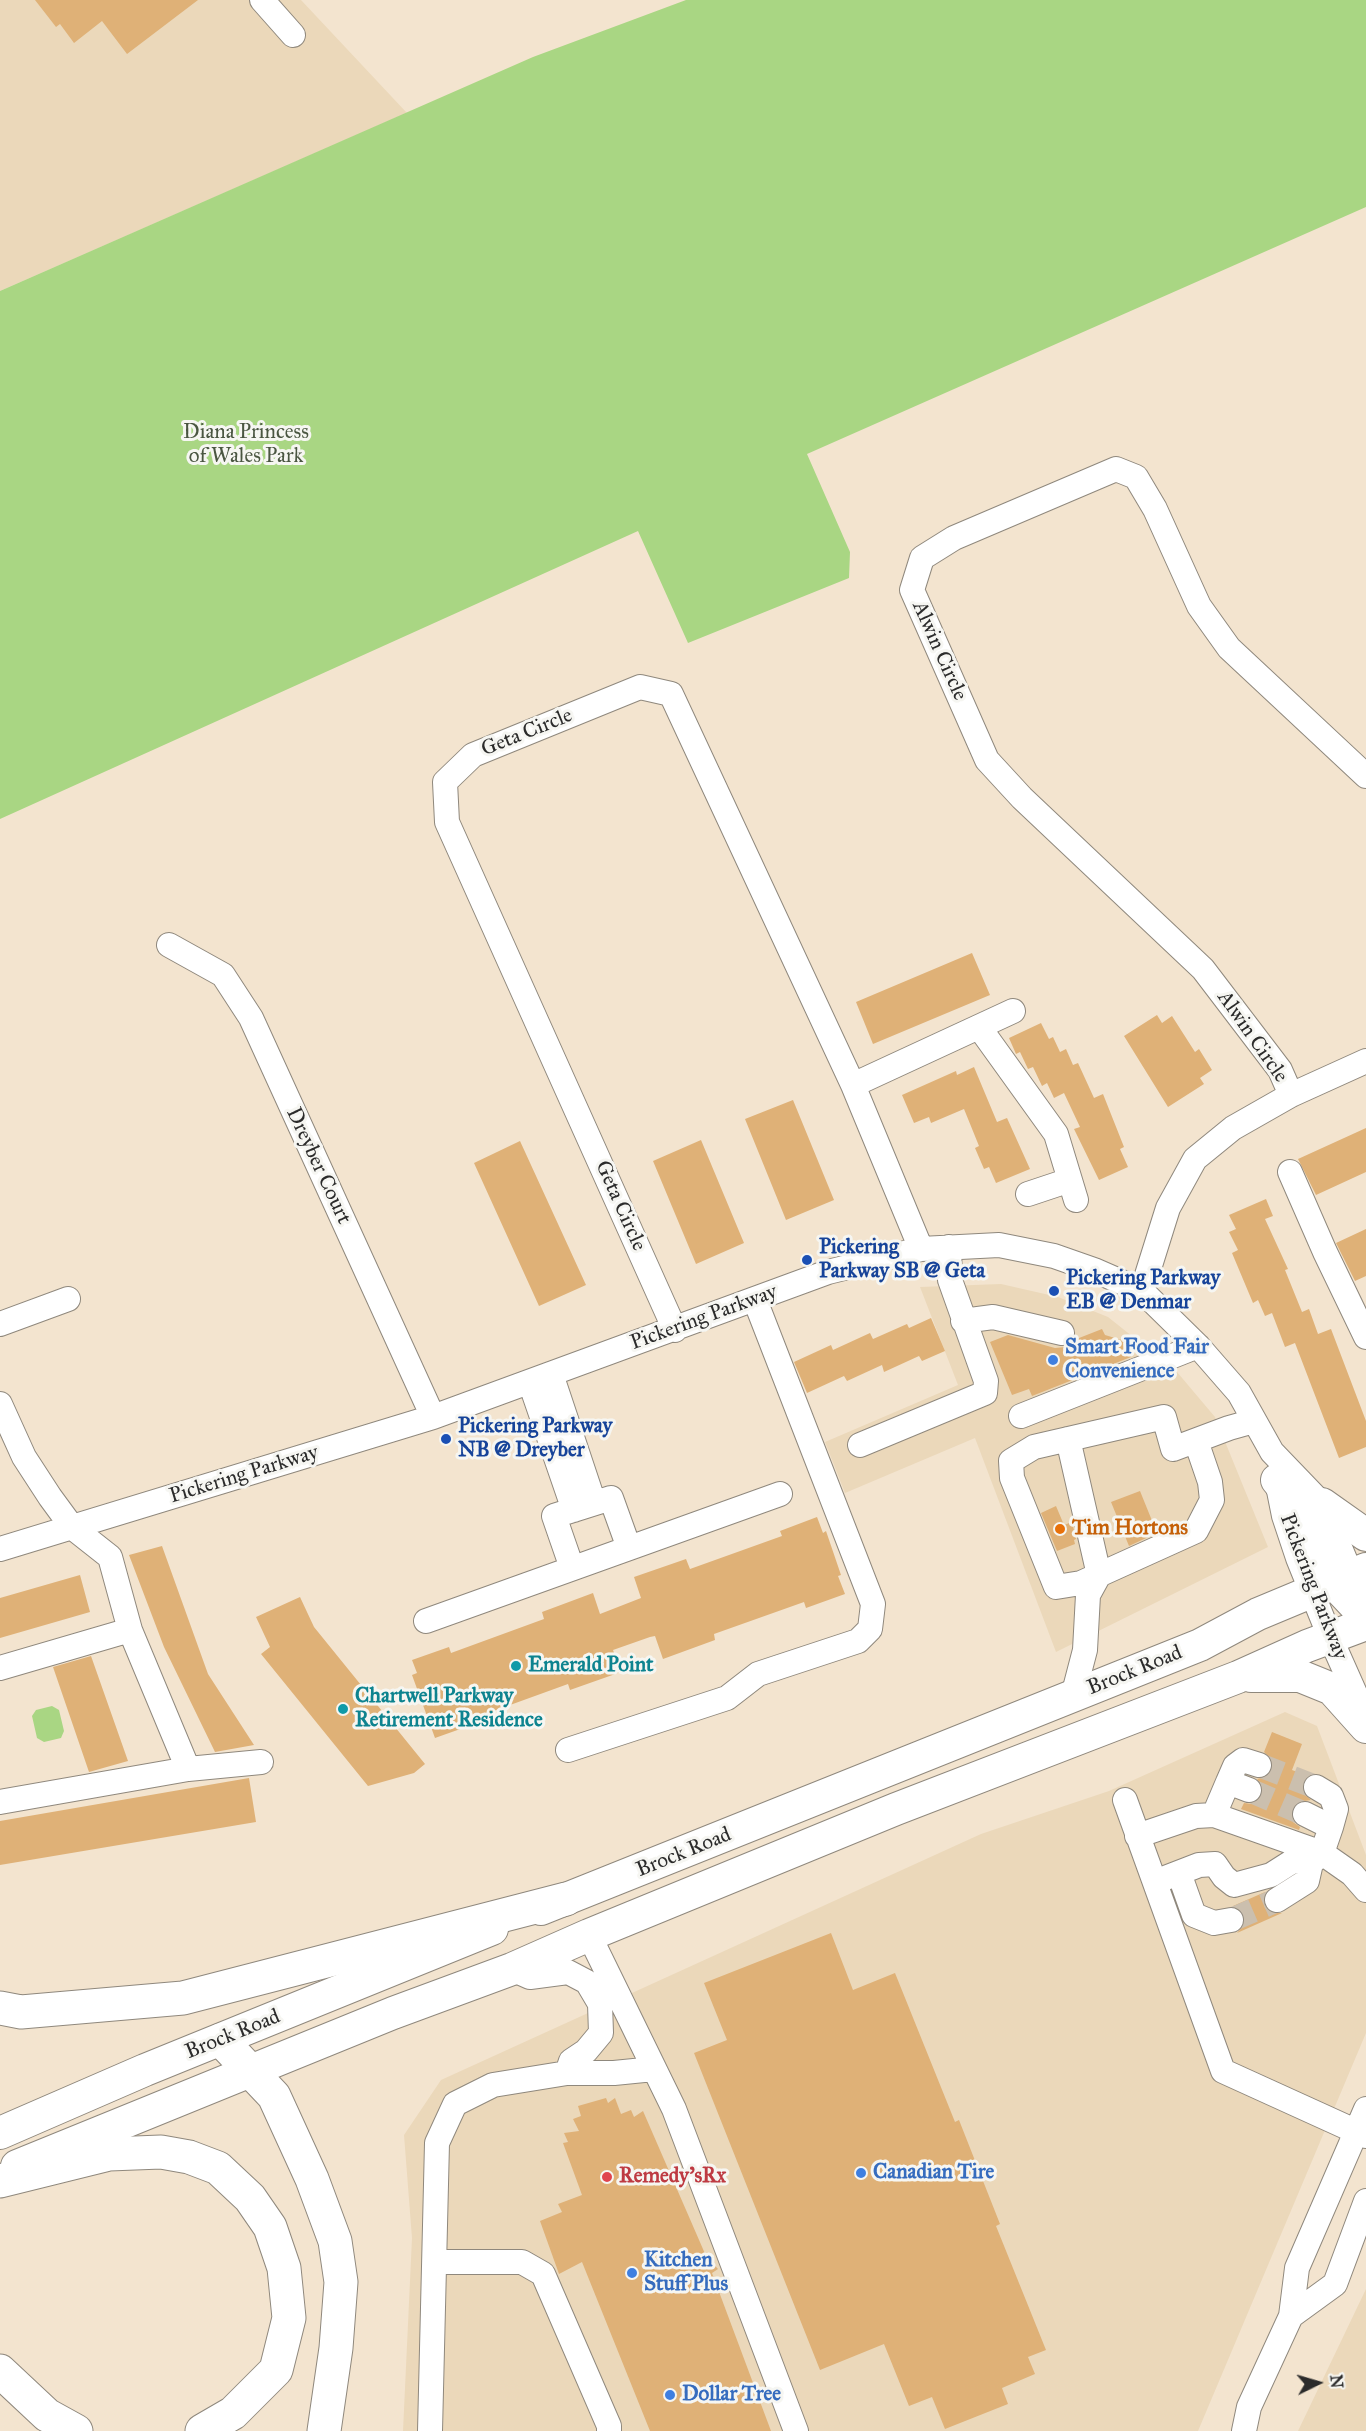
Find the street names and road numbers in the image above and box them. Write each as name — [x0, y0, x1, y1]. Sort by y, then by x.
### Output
street label: Alwin Circle — [906, 597, 972, 705]
street label: Geta Circle — [478, 703, 576, 763]
street label: Alwin Circle — [1211, 986, 1293, 1088]
street label: Dreyber Court — [280, 1104, 356, 1228]
street label: Geta Circle — [589, 1157, 651, 1255]
street label: Pickering Parkway — [627, 1280, 781, 1356]
street label: Pickering Parkway — [167, 1440, 321, 1510]
street label: Pickering Parkway — [1274, 1510, 1352, 1664]
street label: Brock Road — [1084, 1641, 1186, 1701]
street label: Brock Road — [633, 1823, 735, 1883]
street label: Brock Road — [182, 2005, 284, 2065]

